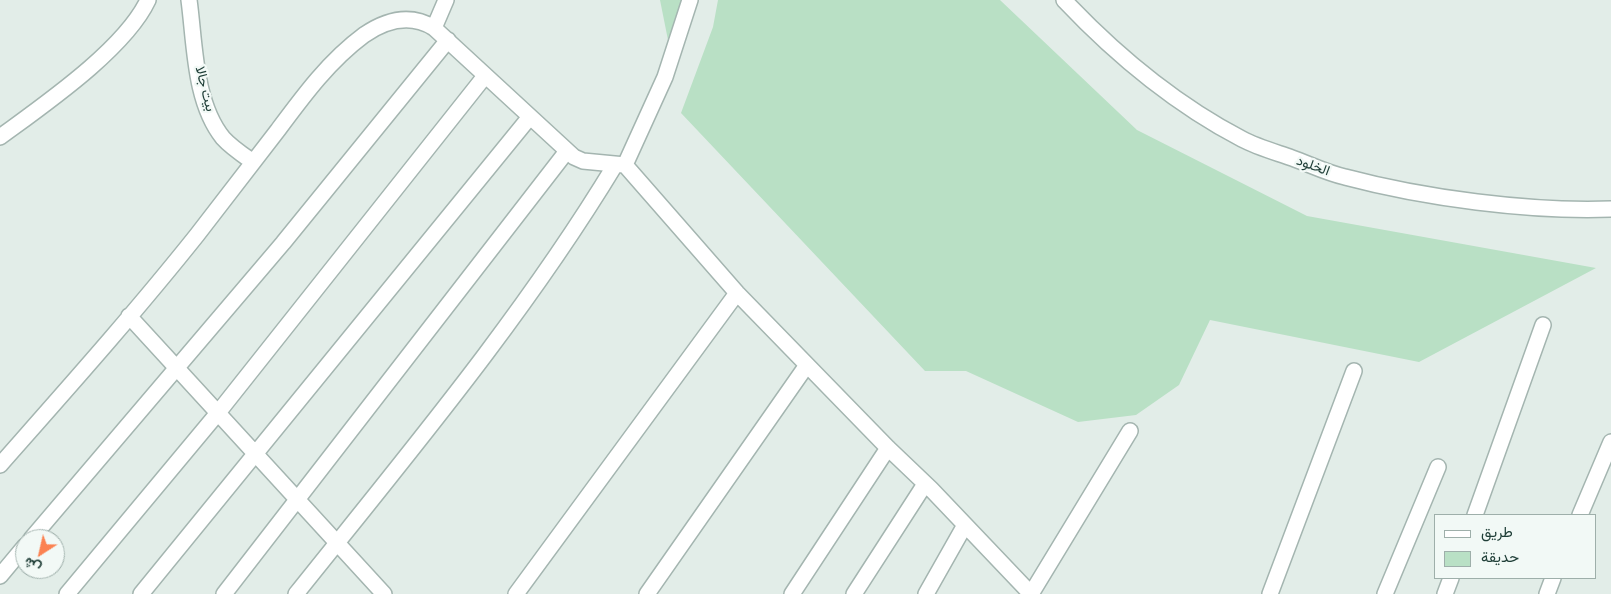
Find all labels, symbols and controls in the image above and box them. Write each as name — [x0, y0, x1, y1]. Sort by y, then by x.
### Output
street label: بيت جالا — [191, 65, 219, 113]
street label: الخلود — [1294, 152, 1332, 180]
legend — [1434, 514, 1596, 579]
text: طريق — [1481, 522, 1513, 541]
north arrow — [15, 529, 65, 579]
text: حديقة — [1481, 547, 1519, 566]
text: ش — [20, 553, 44, 578]

